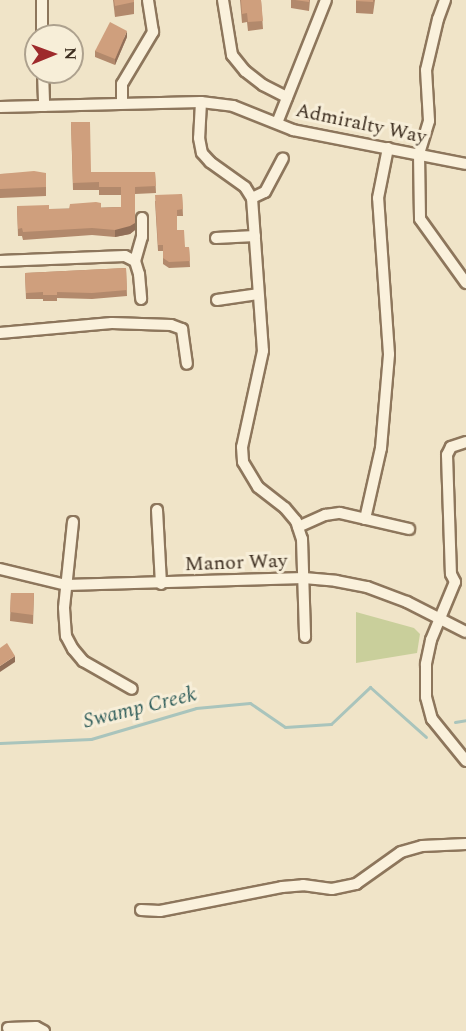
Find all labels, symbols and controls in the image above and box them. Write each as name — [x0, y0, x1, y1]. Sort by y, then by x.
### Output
north arrow — [24, 24, 84, 84]
text: N — [58, 47, 82, 60]
street label: Admiralty Way — [293, 98, 429, 150]
street label: Manor Way — [184, 549, 288, 577]
water label: Swamp Creek — [81, 682, 199, 734]

